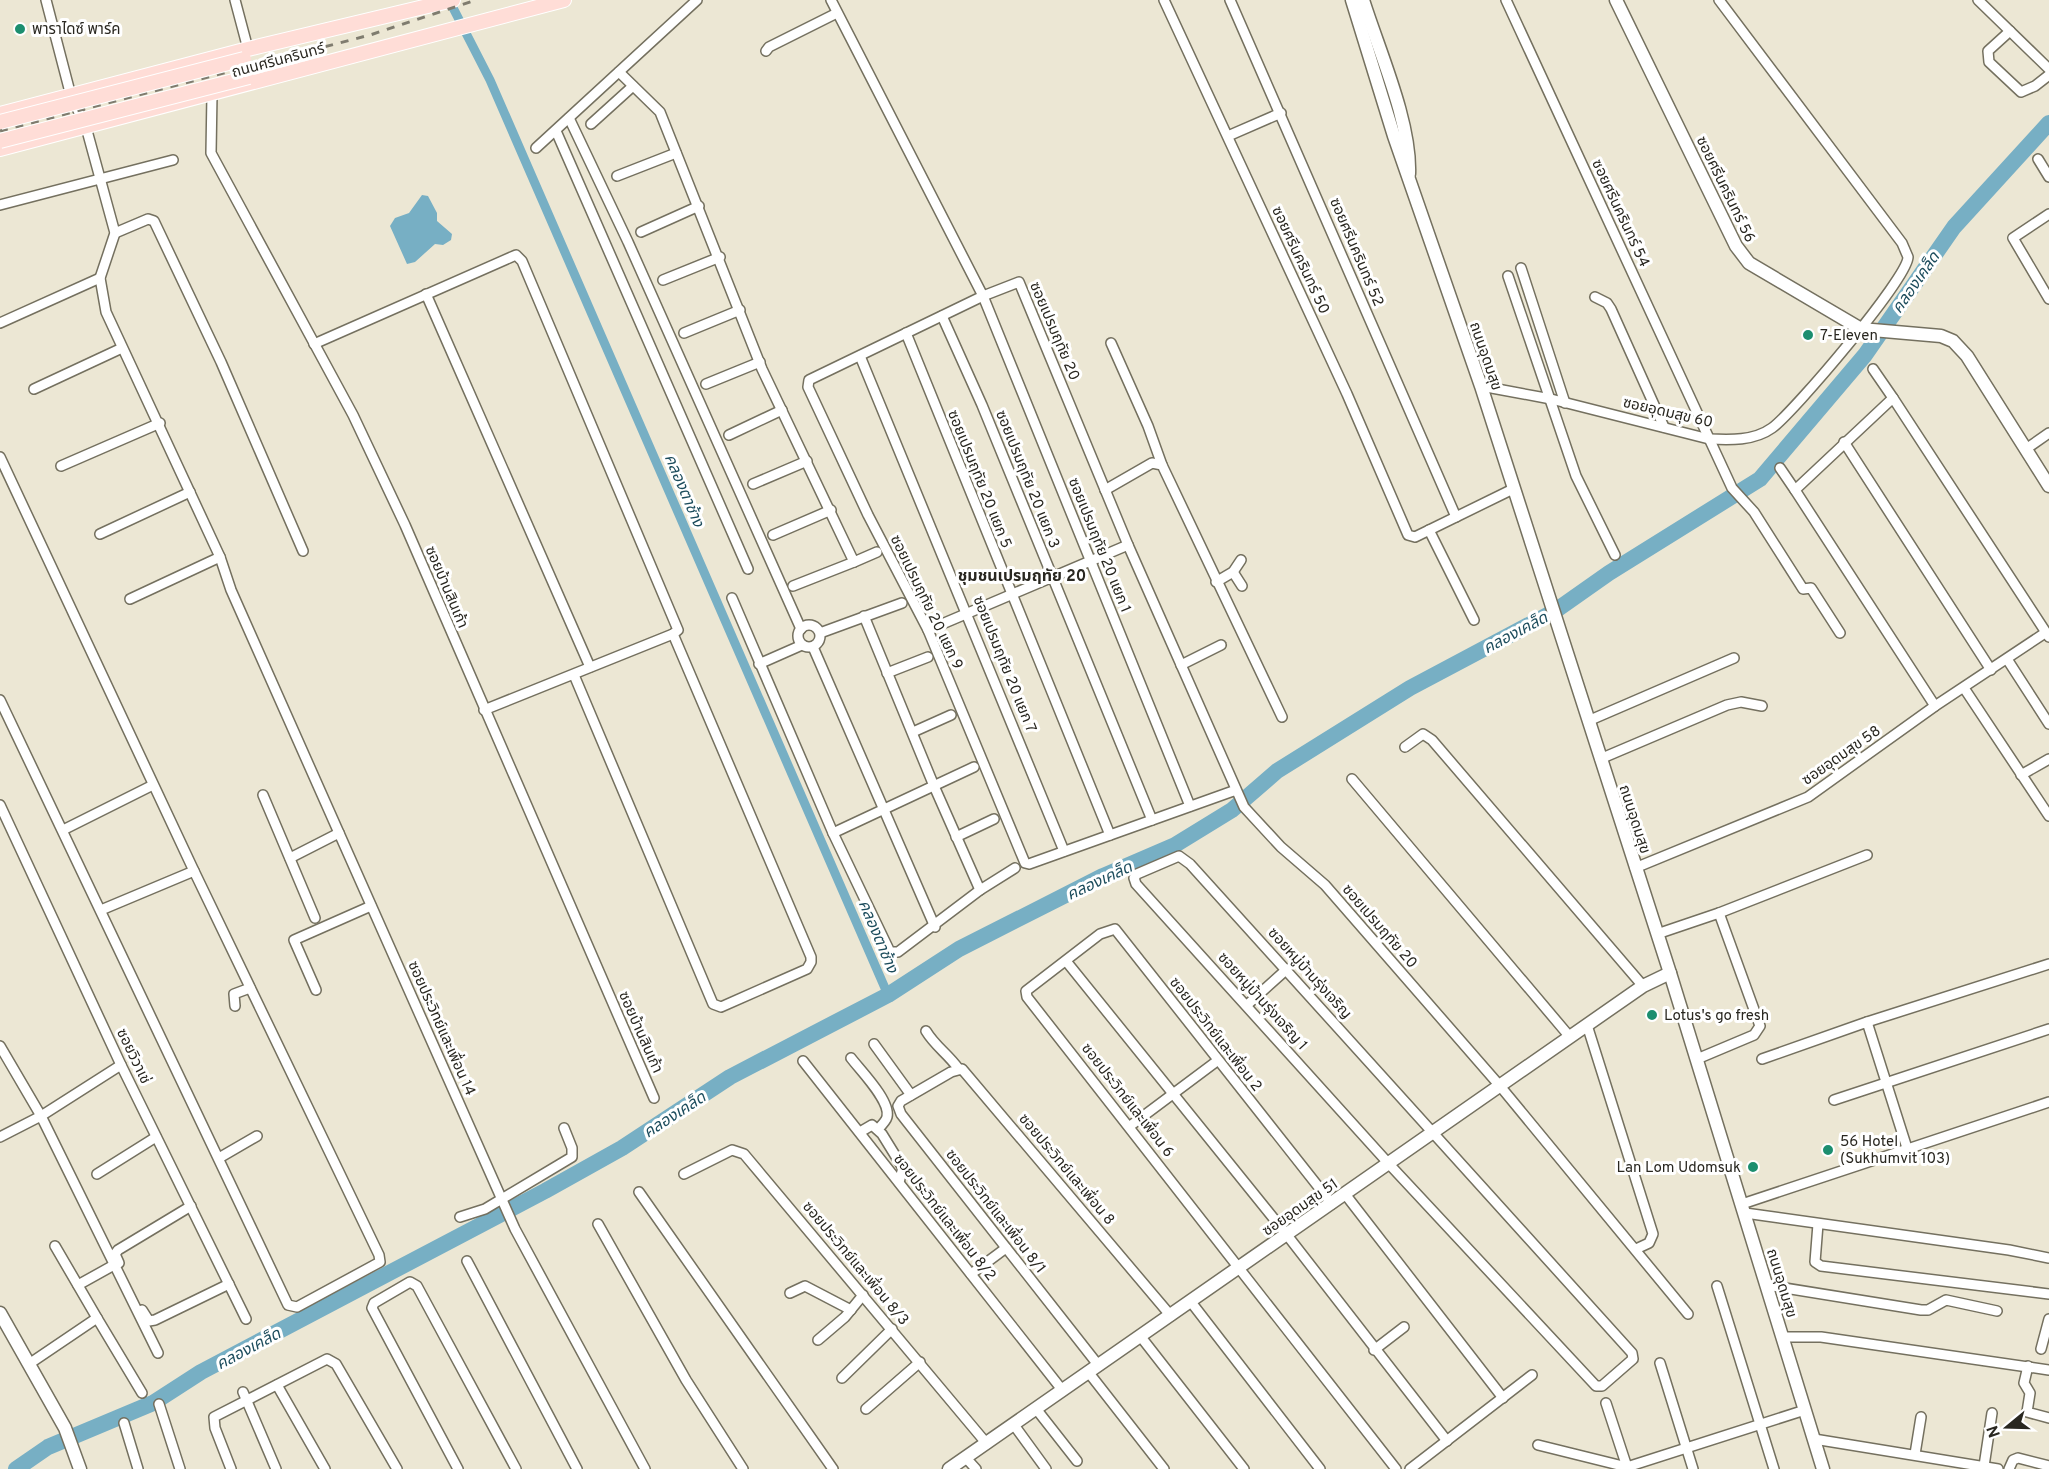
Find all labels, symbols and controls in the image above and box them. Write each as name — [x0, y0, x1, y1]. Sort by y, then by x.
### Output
place label: พาราไดซ์ พาร์ค — [32, 21, 121, 40]
marker: พาราไดซ์ พาร์ค — [13, 22, 27, 36]
street label: ถนนศรีนครินทร์ — [230, 40, 328, 83]
street label: ซอยศรีนครินทร์ 56 — [1691, 133, 1759, 246]
street label: ซอยศรีนครินทร์ 54 — [1586, 157, 1653, 270]
street label: ซอยศรีนครินทร์ 52 — [1324, 196, 1387, 310]
street label: ซอยศรีนครินทร์ 50 — [1266, 204, 1333, 317]
water label: คลองเคล็ด — [1888, 248, 1946, 318]
street label: ซอยเปรมฤทัย 20 — [1024, 279, 1083, 384]
street label: ถนนอุดมสุข — [1464, 320, 1505, 393]
place label: 7-Eleven — [1820, 327, 1878, 346]
marker: 7-Eleven — [1801, 328, 1815, 342]
street label: ซอยอุดมสุข 60 — [1621, 394, 1715, 433]
street label: ซอยเปรมฤทัย 20 แยก 5 — [942, 408, 1015, 551]
street label: ซอยเปรมฤทัย 20 แยก 3 — [990, 408, 1063, 551]
water label: คลองตาช้าง — [659, 451, 708, 532]
street label: ซอยเปรมฤทัย 20 แยก 1 — [1063, 475, 1134, 616]
street label: ซอยเปรมฤทัย 20 แยก 9 — [885, 532, 966, 673]
street label: ซอยบ้านสินเก้า — [420, 544, 471, 632]
district label: ชุมชนเปรมฤทัย 20 — [958, 567, 1086, 587]
street label: ซอยเปรมฤทัย 20 แยก 7 — [968, 594, 1040, 736]
water label: คลองเคล็ด — [1480, 608, 1553, 659]
street label: ซอยอุดมสุข 58 — [1799, 722, 1885, 790]
street label: ถนนอุดมสุข — [1614, 783, 1654, 856]
water label: คลองเคล็ด — [1064, 857, 1137, 906]
street label: ซอยเปรมฤทัย 20 — [1337, 881, 1421, 973]
water label: คลองตาช้าง — [853, 897, 902, 978]
street label: ซอยหมู่บ้านรุ่งเจริญ — [1263, 924, 1356, 1024]
street label: ซอยหมู่บ้านรุ่งเจริญ 1 — [1213, 948, 1312, 1055]
street label: ซอยประวิทย์และเพื่อน 14 — [402, 957, 482, 1099]
street label: ซอยประวิทย์และเพื่อน 2 — [1164, 972, 1268, 1096]
street label: ซอยบ้านสินเก้า — [613, 989, 666, 1076]
place label: Lotus's go fresh — [1664, 1007, 1769, 1026]
marker: Lotus's go fresh — [1645, 1008, 1659, 1022]
street label: ซอยวิวาเช่ — [111, 1025, 155, 1087]
street label: ซอยประวิทย์และเพื่อน 6 — [1076, 1038, 1180, 1162]
water label: คลองเคล็ด — [640, 1088, 711, 1143]
street label: ซอยประวิทย์และเพื่อน 8 — [1014, 1108, 1120, 1230]
place label: 56 Hotel (Sukhumvit 103) — [1840, 1133, 1950, 1169]
marker: 56 Hotel (Sukhumvit 103) — [1821, 1143, 1835, 1157]
street label: ซอยประวิทย์และเพื่อน 8/1 — [940, 1144, 1052, 1278]
street label: ซอยประวิทย์และเพื่อน 8/2 — [888, 1149, 1002, 1285]
place label: Lan Lom Udomsuk — [1617, 1159, 1741, 1178]
marker: Lan Lom Udomsuk — [1746, 1160, 1760, 1174]
street label: ซอยอุดมสุข 51 — [1259, 1175, 1342, 1241]
street label: ซอยประวิทย์และเพื่อน 8/3 — [798, 1196, 914, 1330]
street label: ถนนอุดมสุข — [1761, 1247, 1800, 1320]
water label: คลองเคล็ด — [213, 1324, 286, 1375]
north arrow — [1977, 1397, 2037, 1457]
text: N — [1983, 1423, 2006, 1440]

